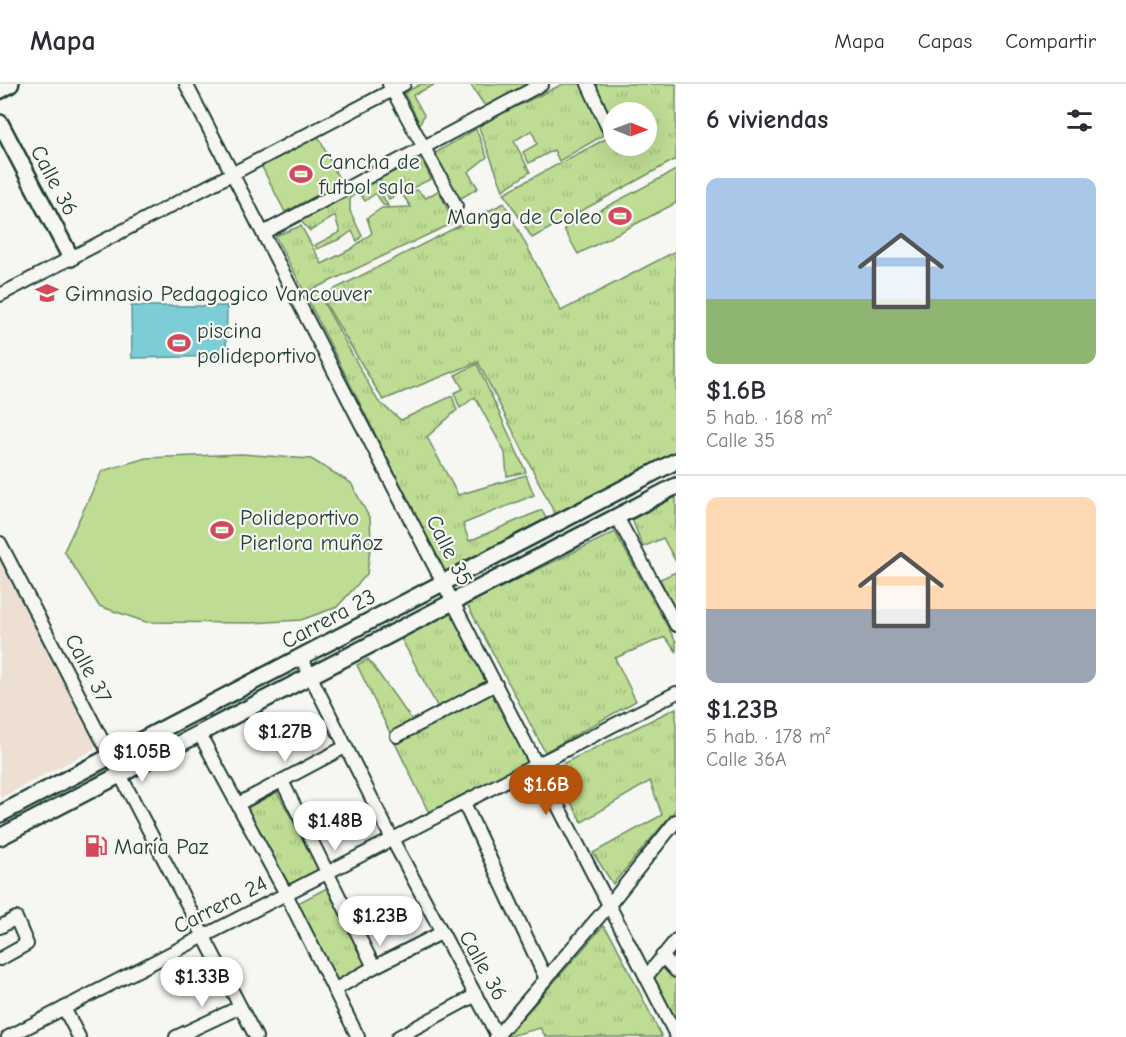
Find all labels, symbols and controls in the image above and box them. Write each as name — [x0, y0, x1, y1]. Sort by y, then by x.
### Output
text: Mapa — [30, 25, 96, 57]
text: Mapa — [834, 29, 885, 53]
text: Capas — [918, 29, 972, 53]
text: Compartir — [1005, 29, 1096, 53]
north arrow — [603, 102, 657, 156]
map controls — [603, 102, 657, 156]
icon: filters — [1063, 104, 1096, 137]
text: 6 viviendas — [706, 105, 828, 135]
street label: Calle 36 — [25, 141, 83, 220]
place label: Cancha de futbol sala — [318, 149, 420, 200]
sports icon: Cancha de futbol sala — [288, 161, 314, 187]
sports icon: Manga de Coleo — [607, 203, 633, 229]
place label: Manga de Coleo — [447, 204, 602, 230]
icon: home — [847, 217, 955, 325]
school or university icon: Gimnasio Pedagogico Vancouver — [34, 280, 60, 306]
place label: Gimnasio Pedagogico Vancouver — [65, 281, 372, 307]
place label: piscina polideportivo — [197, 318, 317, 369]
sports icon: piscina polideportivo — [166, 330, 192, 356]
text: $1.6B — [706, 376, 766, 406]
text: 5 hab. · 168 m² — [706, 406, 832, 429]
text: Calle 35 — [706, 429, 775, 452]
place label: Polideportivo Pierlora muñoz — [240, 505, 383, 556]
street label: Calle 35 — [420, 511, 478, 590]
sports icon: Polideportivo Pierlora muñoz — [209, 517, 235, 543]
icon: home — [847, 536, 955, 644]
street label: Carrera 23 — [277, 583, 380, 654]
street label: Calle 37 — [59, 630, 117, 708]
text: $1.23B — [706, 695, 778, 725]
pin: $1.27B — [236, 712, 334, 763]
text: $1.27B — [258, 720, 312, 743]
text: 5 hab. · 178 m² — [706, 725, 830, 748]
pin: $1.05B — [93, 732, 191, 783]
text: $1.05B — [113, 740, 171, 763]
text: Calle 36A — [706, 748, 787, 771]
pin: $1.6B — [504, 765, 588, 816]
text: $1.6B — [523, 773, 569, 796]
pin: $1.48B — [286, 801, 384, 852]
text: $1.48B — [307, 809, 363, 832]
fuel station icon: María Paz — [83, 833, 109, 859]
place label: María Paz — [114, 834, 209, 860]
street label: Carrera 24 — [169, 870, 272, 940]
pin: $1.23B — [331, 896, 429, 947]
text: $1.23B — [352, 904, 408, 927]
street label: Calle 36 — [453, 926, 513, 1005]
pin: $1.33B — [153, 957, 251, 1008]
text: $1.33B — [174, 965, 230, 988]

